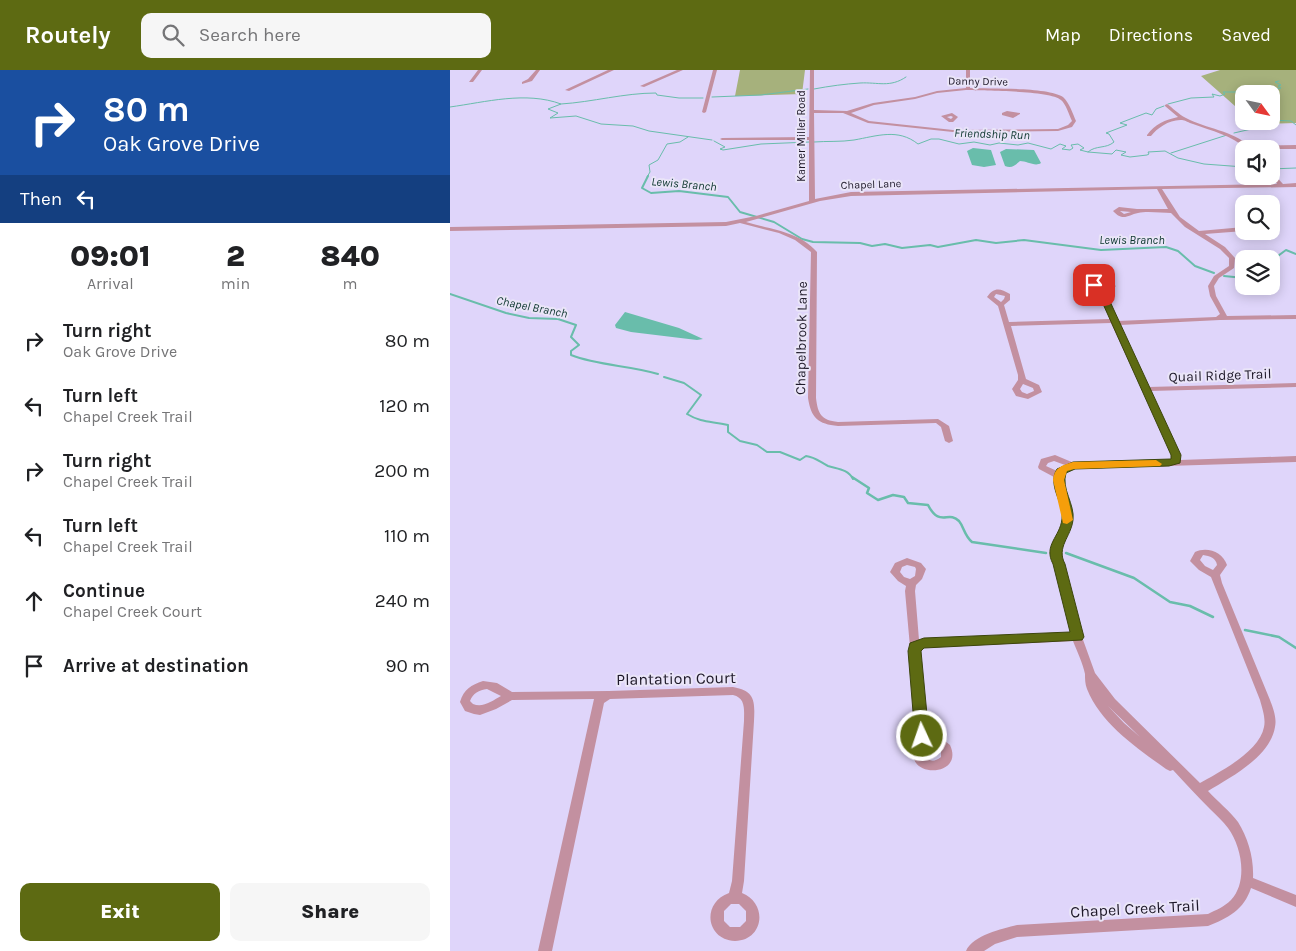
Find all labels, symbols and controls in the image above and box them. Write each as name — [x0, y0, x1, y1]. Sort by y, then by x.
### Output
search box — [141, 13, 491, 58]
text: Routely — [25, 21, 111, 49]
icon: search — [159, 21, 187, 49]
text: Search here — [199, 24, 301, 46]
text: Map — [1045, 24, 1081, 46]
text: Directions — [1109, 24, 1193, 46]
text: Saved — [1221, 24, 1271, 46]
street label: Danny Drive — [948, 74, 1008, 89]
north arrow — [1235, 85, 1280, 130]
map controls — [1235, 85, 1280, 295]
text: 80 m — [103, 89, 190, 130]
icon: right — [20, 90, 85, 155]
street label: Kamer Miller Road — [795, 90, 808, 182]
water label: Friendship Run — [954, 126, 1030, 142]
text: Oak Grove Drive — [103, 131, 260, 157]
button: sound — [1235, 140, 1280, 185]
water label: Lewis Branch — [651, 174, 717, 194]
street label: Chapel Lane — [840, 177, 902, 192]
icon: left — [72, 185, 100, 213]
text: Then — [20, 188, 62, 210]
button: search — [1235, 195, 1280, 240]
water label: Lewis Branch — [1099, 233, 1165, 247]
text: 09:01 — [70, 238, 151, 274]
text: 2 — [226, 238, 245, 274]
text: 840 — [320, 238, 380, 274]
button: layers — [1235, 250, 1280, 295]
pin — [1073, 264, 1115, 306]
icon: arrive — [1080, 271, 1108, 299]
text: Arrival — [87, 274, 134, 293]
text: min — [221, 274, 250, 293]
text: m — [343, 274, 358, 293]
street label: Chapelbrook Lane — [792, 281, 811, 395]
water label: Chapel Branch — [495, 293, 569, 321]
text: Turn right — [63, 320, 152, 342]
icon: right — [20, 327, 48, 355]
text: 80 m — [385, 330, 430, 352]
text: Oak Grove Drive — [63, 342, 177, 361]
street label: Quail Ridge Trail — [1168, 365, 1272, 386]
text: Turn left — [63, 385, 138, 407]
icon: left — [20, 392, 48, 420]
text: 120 m — [379, 395, 430, 417]
text: Chapel Creek Trail — [63, 407, 193, 426]
text: Turn right — [63, 450, 152, 472]
icon: right — [20, 457, 48, 485]
text: 200 m — [374, 460, 430, 482]
text: Chapel Creek Trail — [63, 472, 193, 491]
text: Turn left — [63, 515, 138, 537]
icon: left — [20, 522, 48, 550]
text: 110 m — [384, 525, 430, 547]
text: Chapel Creek Trail — [63, 537, 193, 556]
text: Continue — [63, 580, 145, 602]
icon: ahead — [20, 587, 48, 615]
text: 240 m — [375, 590, 430, 612]
text: Chapel Creek Court — [63, 602, 202, 621]
icon: arrive — [20, 652, 48, 680]
text: Arrive at destination — [63, 655, 249, 677]
text: 90 m — [385, 655, 430, 677]
street label: Plantation Court — [616, 668, 736, 689]
position arrow — [895, 709, 947, 761]
button: Exit — [20, 883, 220, 941]
button: Share — [230, 883, 430, 941]
street label: Chapel Creek Trail — [1070, 896, 1200, 921]

